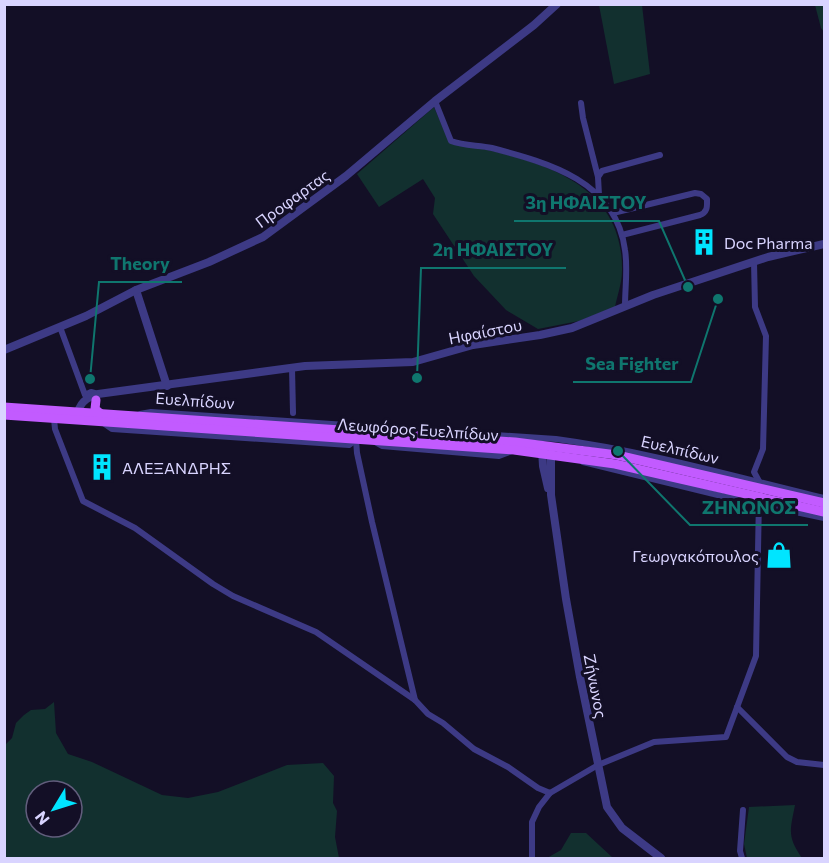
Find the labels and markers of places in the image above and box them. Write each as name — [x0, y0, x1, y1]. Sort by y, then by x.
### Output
callout: 3η ΗΦΑΙΣΤΟΥ — [514, 185, 659, 221]
building icon: Doc Pharma — [689, 227, 719, 257]
callout: 2η ΗΦΑΙΣΤΟΥ — [421, 232, 566, 268]
place label: Doc Pharma — [724, 233, 813, 252]
callout: Theory — [99, 246, 182, 282]
callout: Sea Fighter — [573, 346, 691, 382]
building icon: ΑΛΕΞΑΝΔΡΗΣ — [87, 452, 117, 482]
place label: ΑΛΕΞΑΝΔΡΗΣ — [122, 458, 231, 477]
callout: ΖΗΝΩΝΟΣ — [690, 489, 808, 525]
shop icon: Γεωργακόπουλος — [764, 540, 794, 570]
place label: Γεωργακόπουλος — [632, 546, 759, 565]

